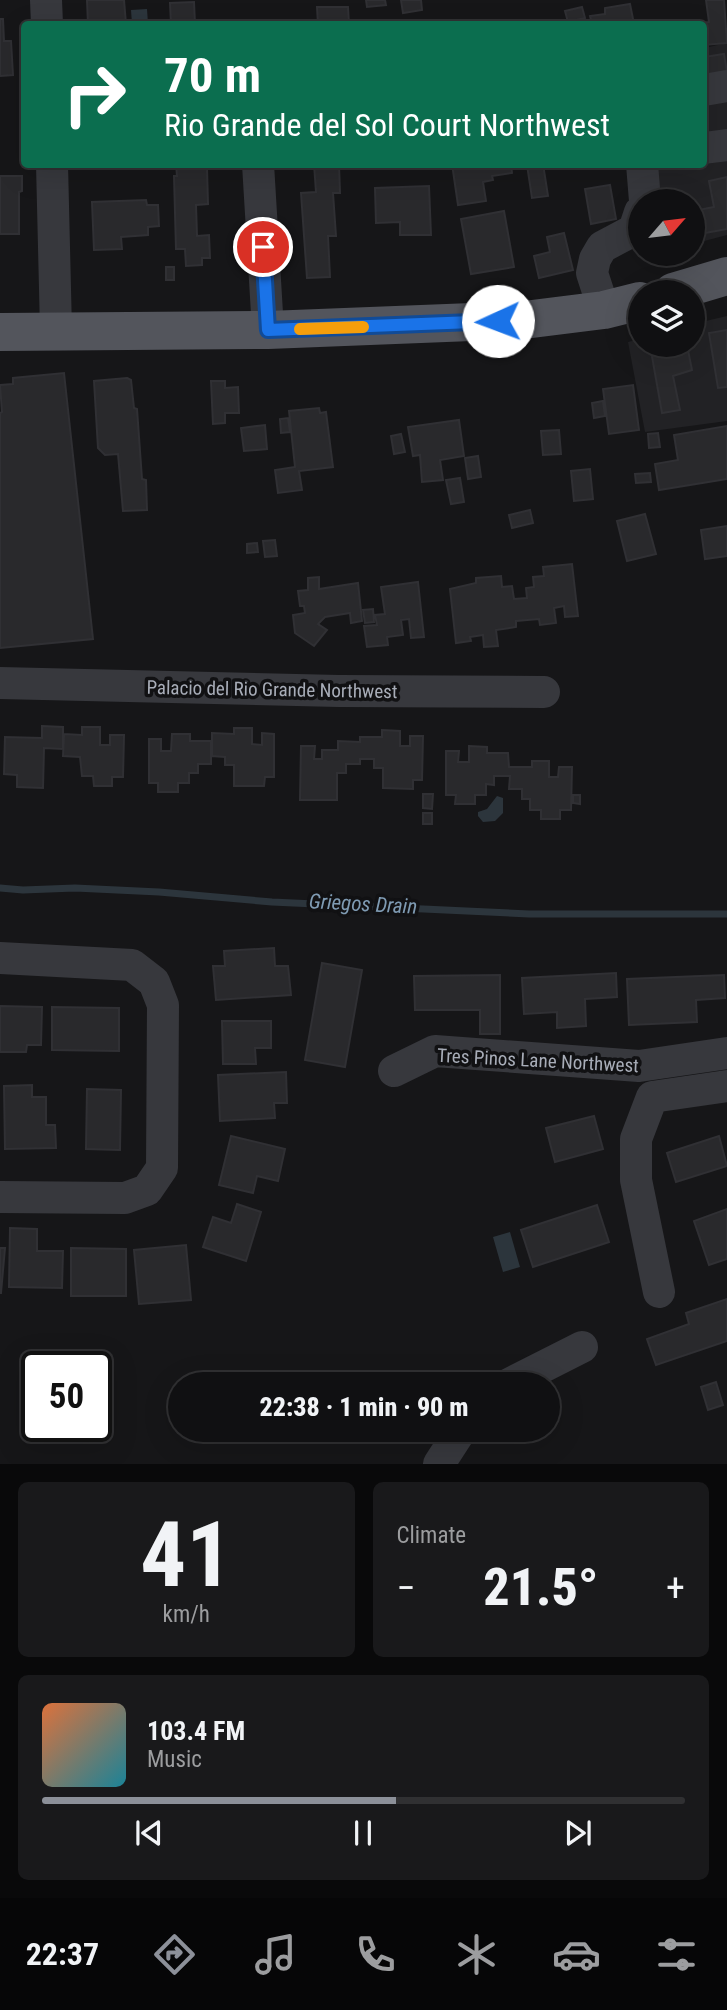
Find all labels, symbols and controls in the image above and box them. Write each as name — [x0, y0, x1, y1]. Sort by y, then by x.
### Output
text: 70 m — [164, 47, 261, 104]
icon: right — [49, 49, 140, 140]
text: Rio Grande del Sol Court Northwest — [164, 106, 610, 144]
north arrow — [628, 189, 705, 266]
map controls — [628, 189, 705, 357]
pin — [233, 217, 293, 277]
icon: arrive — [244, 228, 282, 266]
button: layers — [628, 280, 705, 357]
position arrow — [461, 284, 535, 358]
street label: Palacio del Rio Grande Northwest — [146, 676, 398, 703]
water label: Griegos Drain — [308, 889, 418, 919]
street label: Tres Pinos Lane Northwest — [437, 1044, 639, 1077]
speed limit sign: 50 — [21, 1351, 112, 1442]
text: 22:38 · 1 min · 90 m — [259, 1392, 469, 1422]
text: 41 — [140, 1502, 232, 1608]
text: Climate — [397, 1522, 466, 1549]
text: 21.5° — [483, 1557, 598, 1618]
text: − — [397, 1566, 416, 1610]
text: + — [666, 1566, 685, 1610]
text: km/h — [163, 1601, 210, 1628]
text: 103.4 FM — [147, 1716, 245, 1746]
text: Music — [147, 1746, 202, 1773]
icon: previous — [130, 1814, 168, 1852]
icon: pause — [344, 1814, 382, 1852]
icon: next — [559, 1814, 597, 1852]
icon: directions — [150, 1930, 199, 1979]
icon: music — [251, 1930, 300, 1979]
icon: phone — [351, 1930, 400, 1979]
icon: climate — [452, 1930, 501, 1979]
icon: car — [552, 1930, 601, 1979]
icon: filters — [652, 1930, 701, 1979]
text: 22:37 — [26, 1935, 99, 1973]

